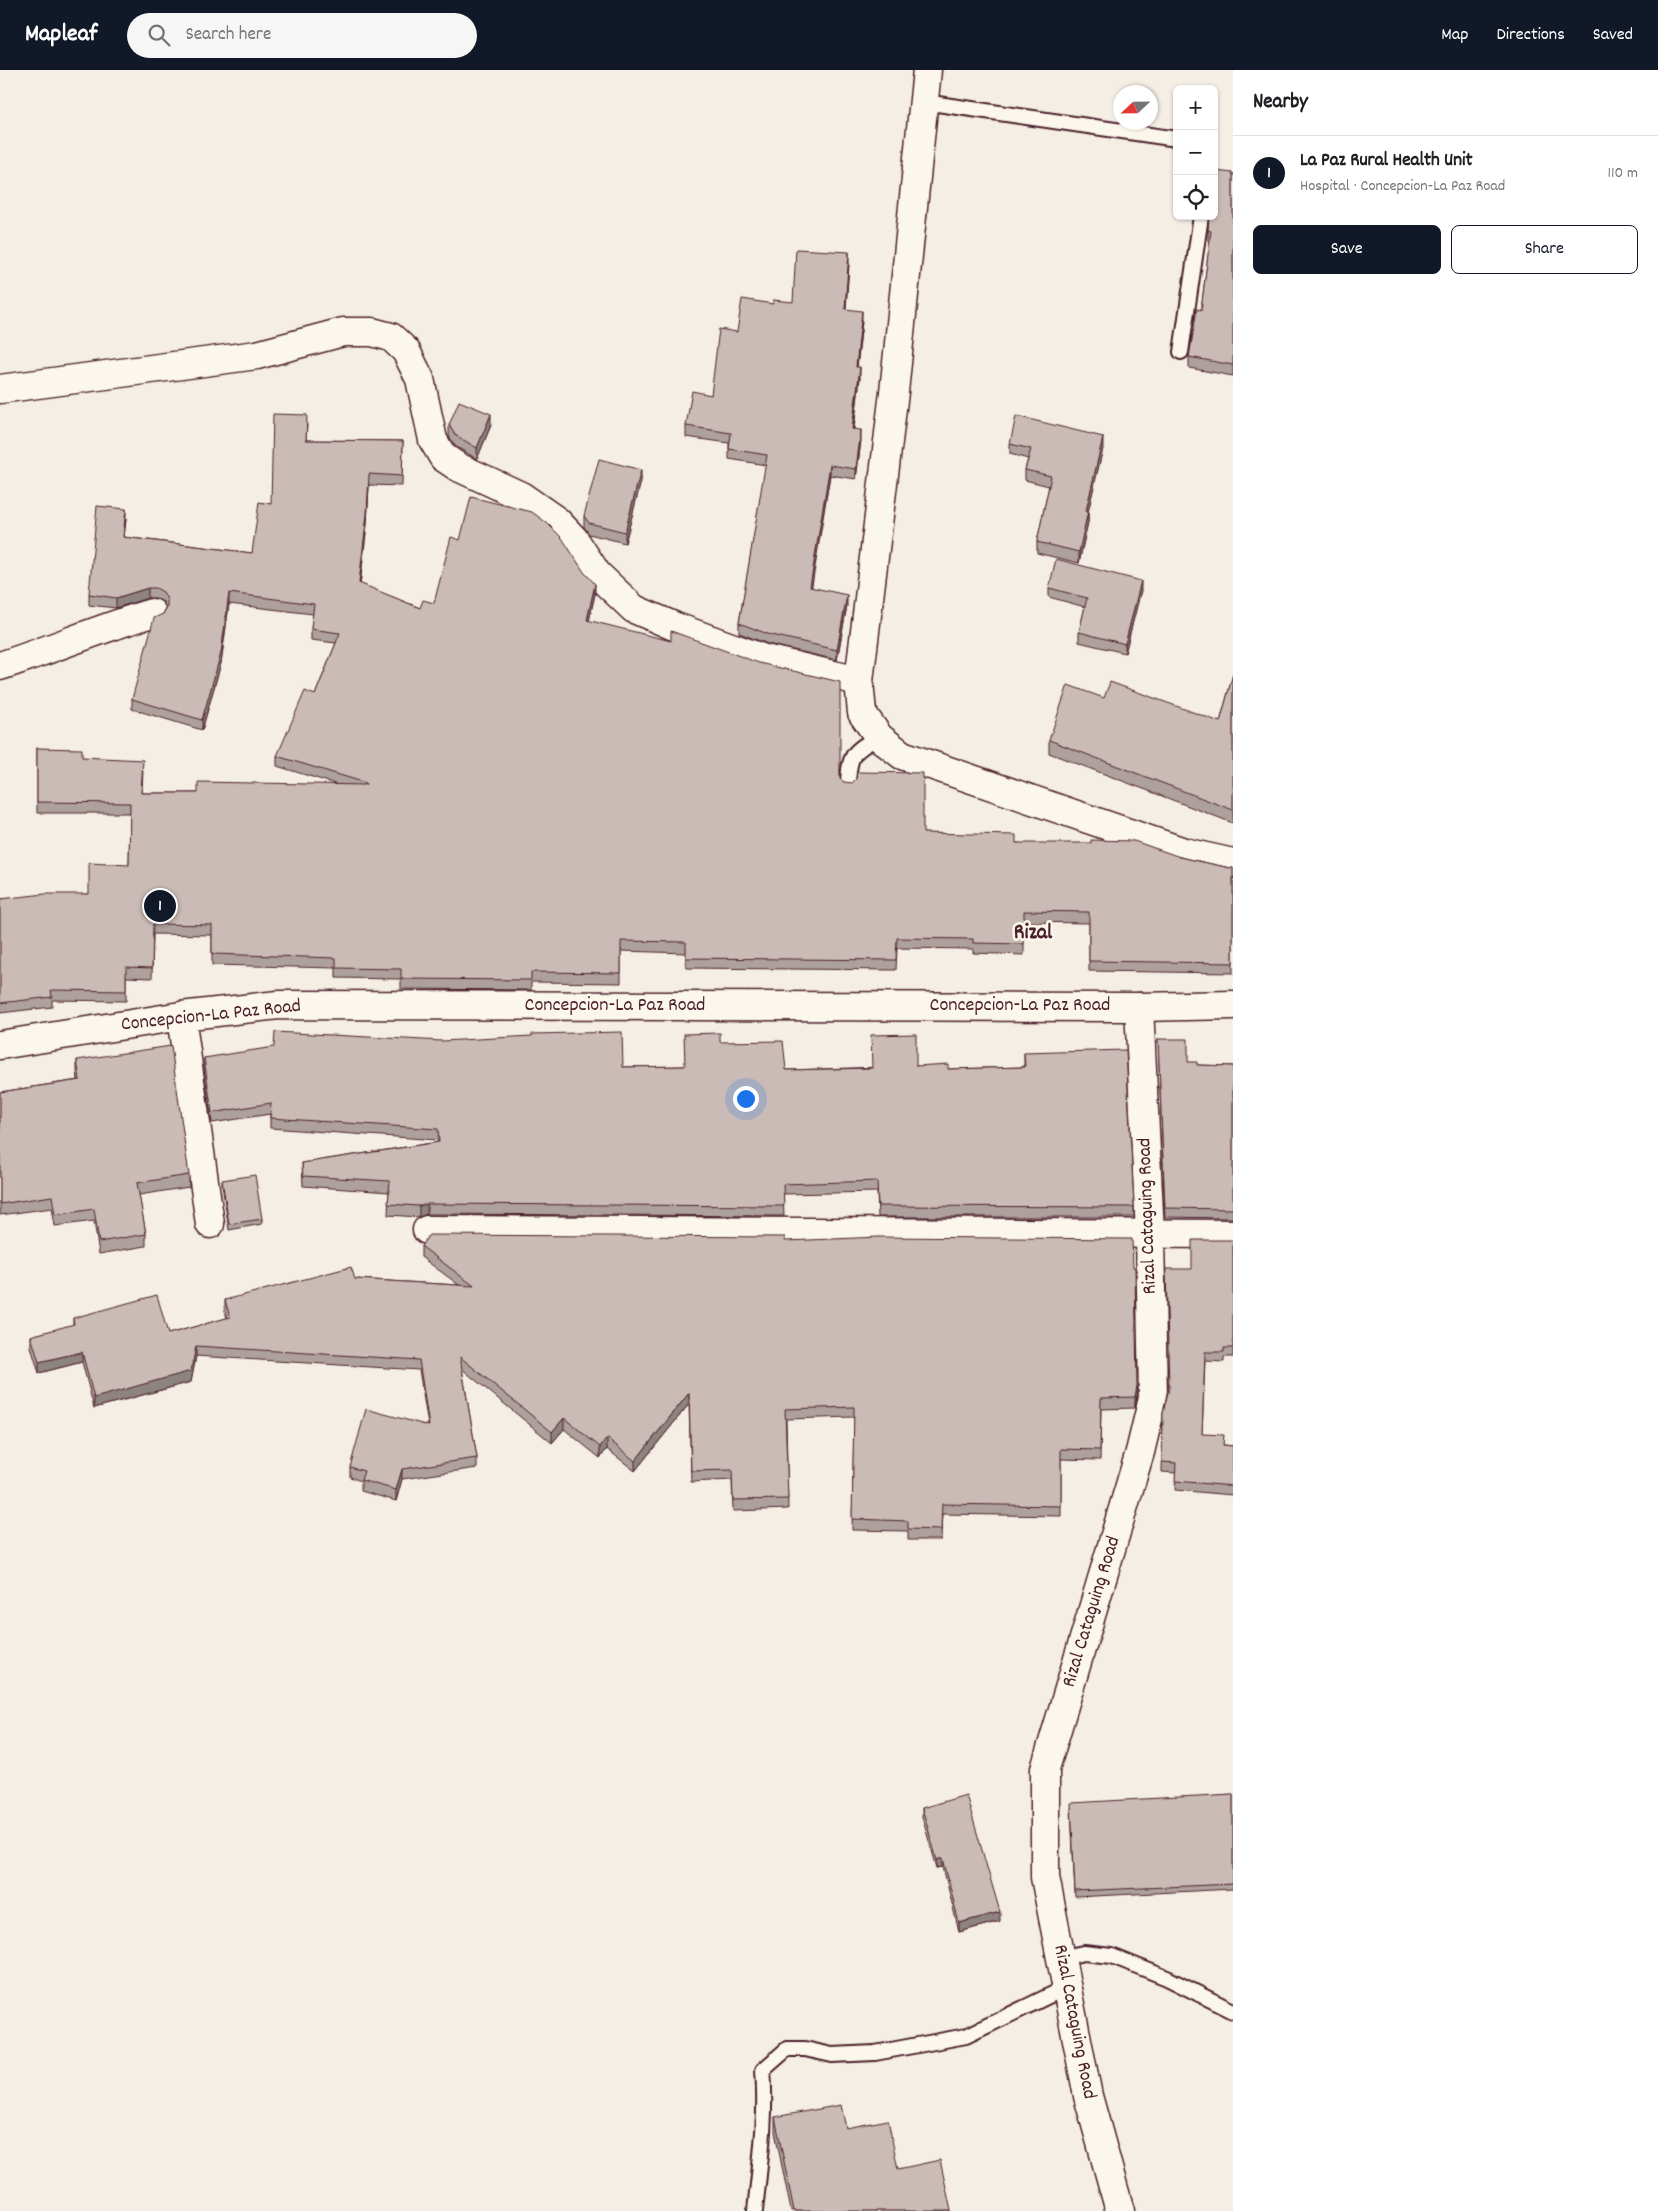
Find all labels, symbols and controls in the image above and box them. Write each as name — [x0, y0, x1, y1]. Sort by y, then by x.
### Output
search box — [127, 13, 477, 58]
text: Mapleaf — [25, 18, 97, 52]
icon: search — [145, 21, 173, 49]
text: Search here — [185, 22, 271, 49]
text: Map — [1441, 23, 1468, 48]
text: Directions — [1496, 23, 1565, 48]
text: Saved — [1593, 23, 1633, 48]
north arrow — [1113, 85, 1158, 130]
map controls — [1173, 85, 1218, 220]
button: + — [1173, 85, 1218, 130]
text: Nearby — [1253, 88, 1308, 118]
button: − — [1173, 130, 1218, 175]
text: La Paz Rural Health Unit — [1300, 148, 1472, 175]
text: 1 — [1267, 162, 1271, 185]
text: 110 m — [1608, 162, 1638, 185]
button: locate — [1173, 175, 1218, 220]
text: Hospital · Concepcion-La Paz Road — [1300, 175, 1505, 198]
button: Save — [1253, 225, 1441, 274]
button: Share — [1451, 225, 1638, 274]
pin: 1 — [144, 887, 176, 925]
district label: Rizal — [1014, 918, 1053, 949]
street label: Concepcion-La Paz Road — [525, 992, 705, 1020]
street label: Concepcion-La Paz Road — [930, 992, 1110, 1020]
street label: Concepcion-La Paz Road — [120, 993, 302, 1039]
your location — [733, 1086, 759, 1112]
street label: Rizal Cataguing Road — [1131, 1137, 1165, 1295]
street label: Rizal Cataguing Road — [1056, 1533, 1128, 1691]
street label: Rizal Cataguing Road — [1045, 1942, 1103, 2102]

